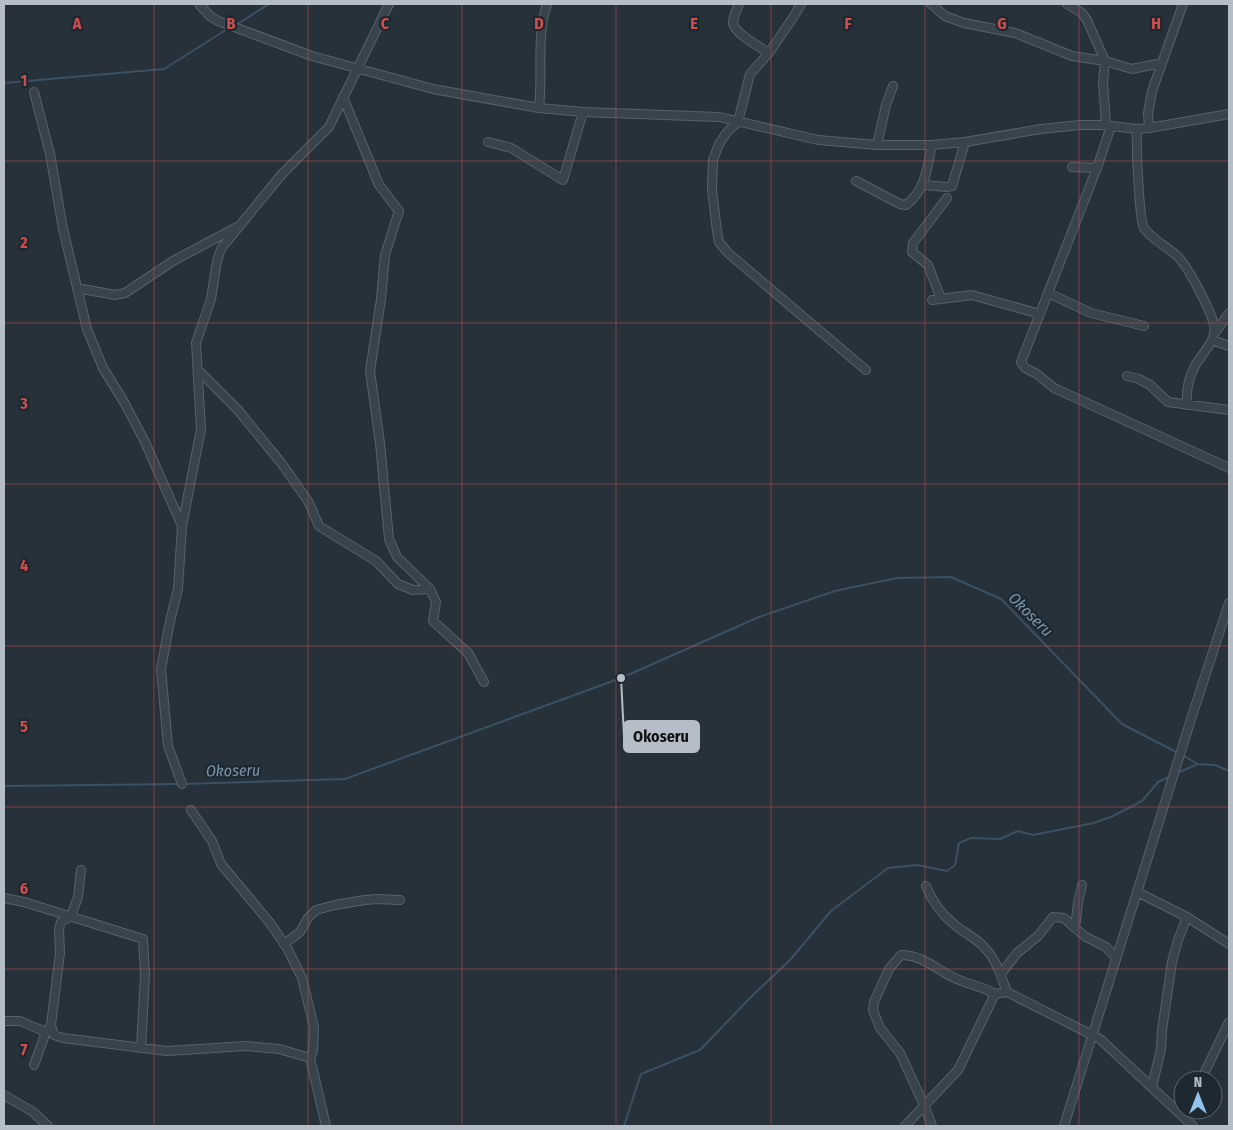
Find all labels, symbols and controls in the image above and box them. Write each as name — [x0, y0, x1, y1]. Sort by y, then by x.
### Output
text: A — [72, 14, 82, 33]
text: B — [227, 14, 236, 33]
text: C — [381, 14, 390, 33]
text: D — [534, 14, 544, 33]
text: E — [690, 14, 698, 33]
text: F — [844, 14, 852, 33]
text: G — [997, 14, 1007, 33]
text: H — [1151, 14, 1161, 33]
text: 1 — [21, 71, 27, 90]
text: 2 — [19, 233, 28, 252]
text: 3 — [19, 394, 28, 413]
text: 4 — [20, 556, 28, 575]
water label: Okoseru — [1005, 588, 1057, 640]
text: 5 — [20, 717, 28, 736]
callout: Okoseru — [624, 721, 699, 752]
text: Okoseru — [633, 727, 689, 746]
water label: Okoseru — [206, 761, 260, 780]
text: 6 — [20, 879, 28, 898]
text: 7 — [21, 1040, 28, 1059]
north arrow — [1173, 1070, 1223, 1120]
text: N — [1194, 1074, 1202, 1091]

